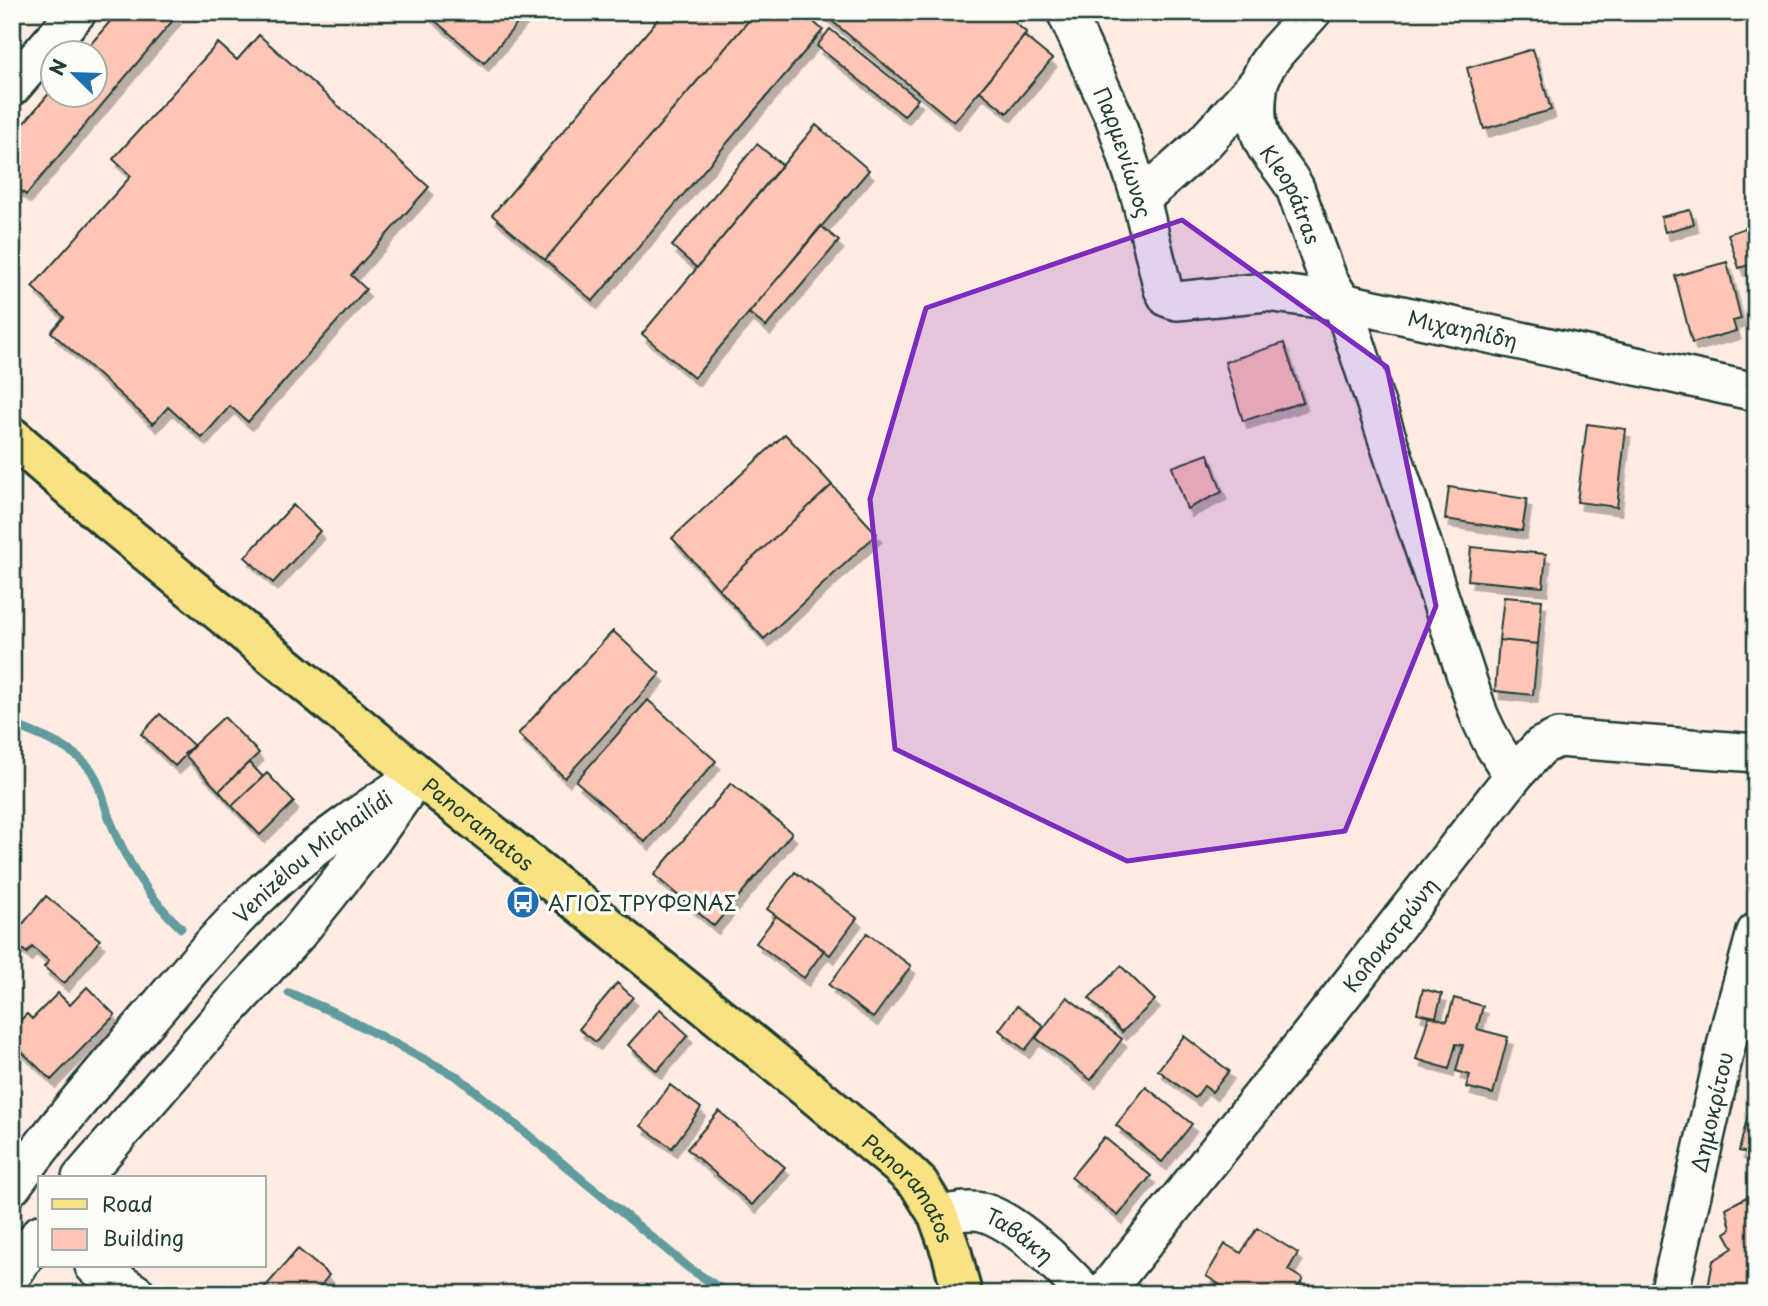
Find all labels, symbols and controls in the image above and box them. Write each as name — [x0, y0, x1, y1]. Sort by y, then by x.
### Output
north arrow — [38, 38, 108, 108]
text: N — [42, 55, 73, 79]
street label: Παρμενίωνος — [1086, 81, 1161, 221]
street label: Kleopátras — [1253, 138, 1330, 248]
street label: Μιχαηλίδη — [1405, 301, 1521, 356]
street label: Panoramatos — [416, 769, 541, 878]
street label: Venizélou Michailídi — [225, 781, 398, 930]
street label: Κολοκοτρώνη — [1334, 870, 1445, 998]
bus stop icon: ΑΓΙΟΣ ΤΡΥΦΩΝΑΣ — [504, 883, 542, 921]
place label: ΑΓΙΟΣ ΤΡΥΦΩΝΑΣ — [548, 886, 737, 918]
street label: Δημοκρίτου — [1682, 1048, 1740, 1175]
street label: Panoramatos — [856, 1125, 962, 1246]
legend — [38, 1176, 266, 1268]
text: Road — [102, 1187, 153, 1219]
street label: Ταβάκη — [981, 1199, 1062, 1270]
text: Building — [102, 1221, 184, 1253]

